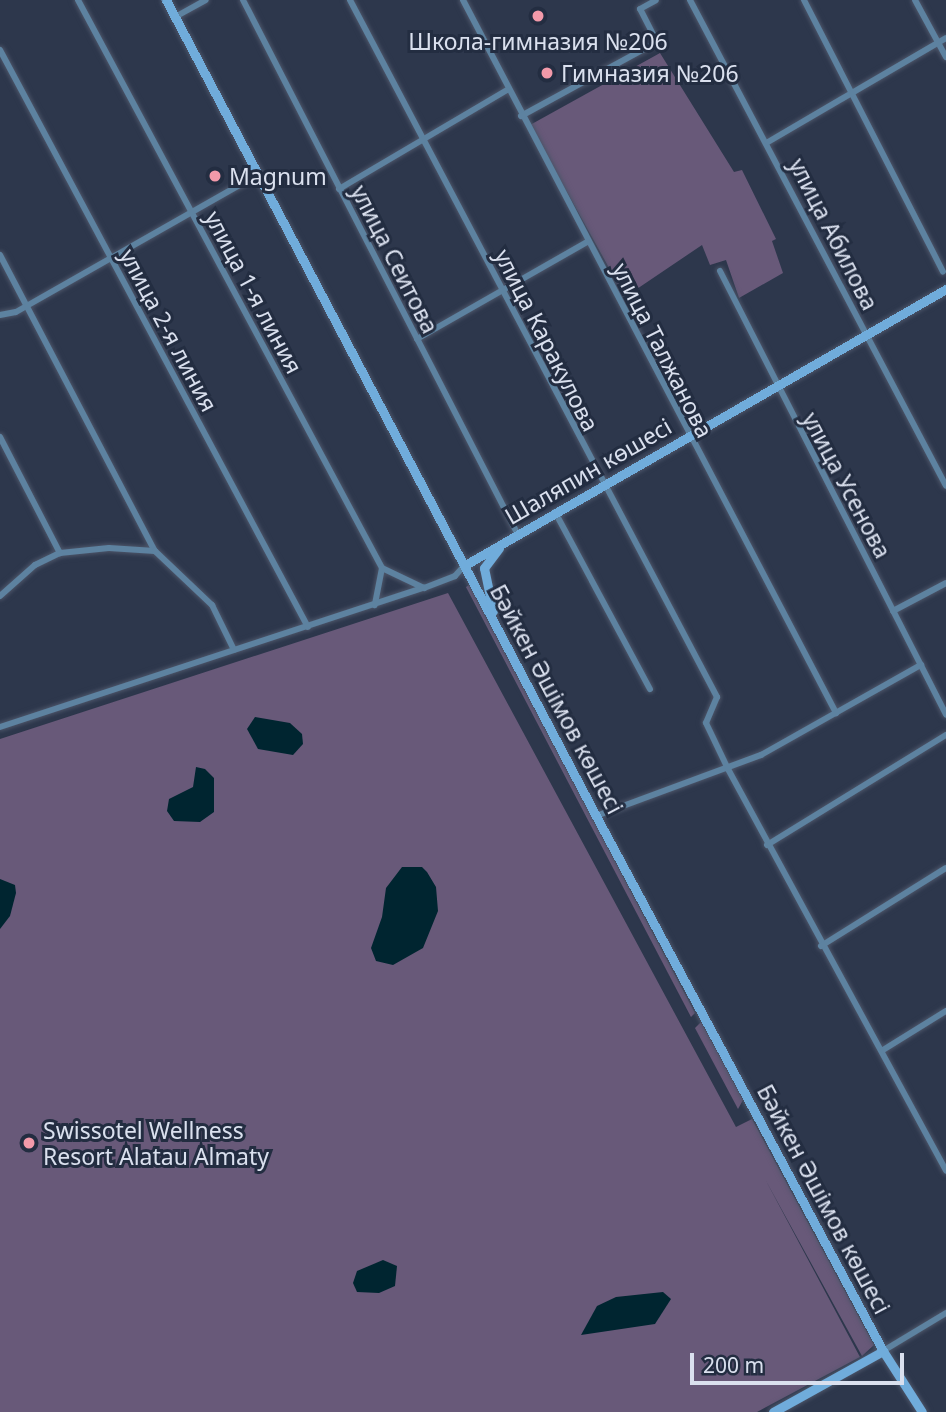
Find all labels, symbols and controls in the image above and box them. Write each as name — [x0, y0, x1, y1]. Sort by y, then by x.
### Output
marker: Школа-гимназия №206 — [530, 8, 546, 24]
place label: Школа-гимназия №206 — [408, 27, 668, 55]
place label: Гимназия №206 — [561, 59, 739, 87]
marker: Гимназия №206 — [539, 65, 555, 81]
street label: улица Абилова — [784, 153, 884, 315]
place label: Magnum — [229, 162, 327, 190]
marker: Magnum — [207, 168, 223, 184]
street label: улица Сеитова — [346, 180, 444, 338]
street label: улица 1-я линия — [199, 206, 309, 378]
street label: улица 2-я линия — [114, 244, 224, 416]
street label: улица Каракулова — [489, 244, 605, 436]
street label: улица Талжанова — [607, 258, 719, 442]
street label: улица Усенова — [797, 407, 897, 563]
street label: Шаляпин көшесі — [500, 412, 676, 530]
street label: Бәйкен Әшімов көшесі — [485, 580, 629, 818]
street label: Бәйкен Әшімов көшесі — [752, 1080, 896, 1318]
place label: Swissotel Wellness Resort Alatau Almaty — [43, 1116, 269, 1170]
marker: Swissotel Wellness Resort Alatau Almaty — [21, 1135, 37, 1151]
scale bar — [694, 1338, 908, 1382]
text: 200 m — [703, 1351, 764, 1379]

